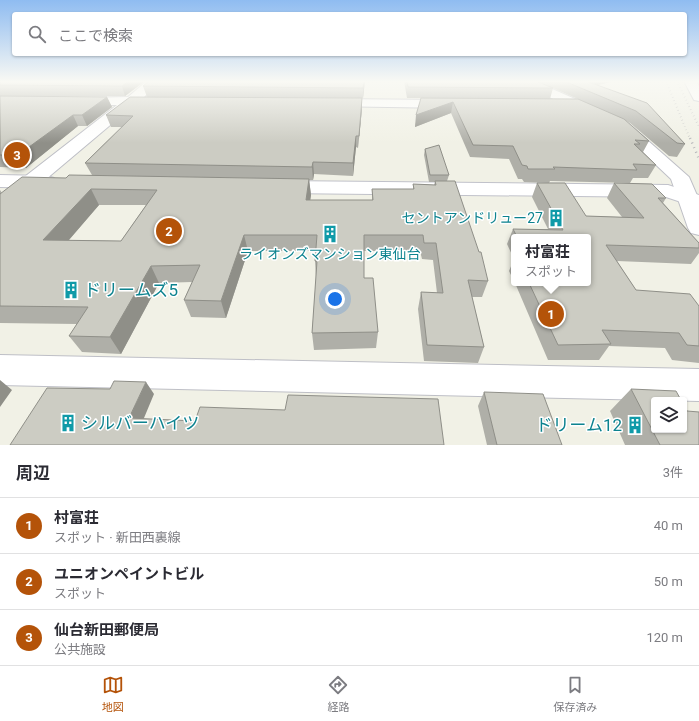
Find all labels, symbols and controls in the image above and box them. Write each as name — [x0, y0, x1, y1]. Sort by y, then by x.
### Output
search box — [12, 12, 687, 56]
icon: search — [26, 23, 48, 45]
text: ここで検索 — [58, 27, 133, 45]
pin: 3 — [4, 140, 30, 170]
building icon: セントアンドリュー27 — [546, 208, 566, 228]
place label: セントアンドリュー27 — [402, 210, 543, 226]
pin: 2 — [156, 216, 182, 246]
building icon: ライオンズマンション東仙台 — [320, 224, 340, 244]
popup — [511, 234, 591, 286]
text: 村富荘 — [525, 243, 570, 261]
place label: ライオンズマンション東仙台 — [239, 246, 421, 262]
text: スポット — [525, 264, 577, 279]
building icon: ドリームズ5 — [61, 280, 81, 300]
place label: ドリームズ5 — [84, 280, 178, 300]
your location — [325, 289, 345, 309]
pin: 1 — [538, 299, 564, 329]
map controls — [651, 397, 687, 433]
button: layers — [651, 397, 687, 433]
building icon: シルバーハイツ — [58, 413, 78, 433]
place label: シルバーハイツ — [81, 413, 199, 433]
place label: ドリーム12 — [535, 415, 622, 435]
building icon: ドリーム12 — [625, 415, 645, 435]
text: 周辺 — [16, 463, 50, 483]
text: 3件 — [663, 465, 683, 480]
text: 村富荘 — [54, 509, 99, 527]
text: 1 — [25, 518, 33, 533]
text: 40 m — [654, 518, 683, 533]
text: スポット · 新田西裏線 — [54, 530, 181, 545]
text: ユニオンペイントビル — [54, 565, 204, 583]
text: 2 — [25, 574, 33, 589]
text: 50 m — [654, 574, 683, 589]
text: スポット — [54, 586, 106, 601]
text: 仙台新田郵便局 — [54, 621, 159, 639]
text: 3 — [25, 630, 33, 645]
text: 120 m — [646, 630, 683, 645]
text: 公共施設 — [54, 642, 106, 657]
tab: 地図 — [102, 674, 124, 714]
tab: 経路 — [327, 674, 349, 714]
tab: 保存済み — [553, 674, 597, 714]

